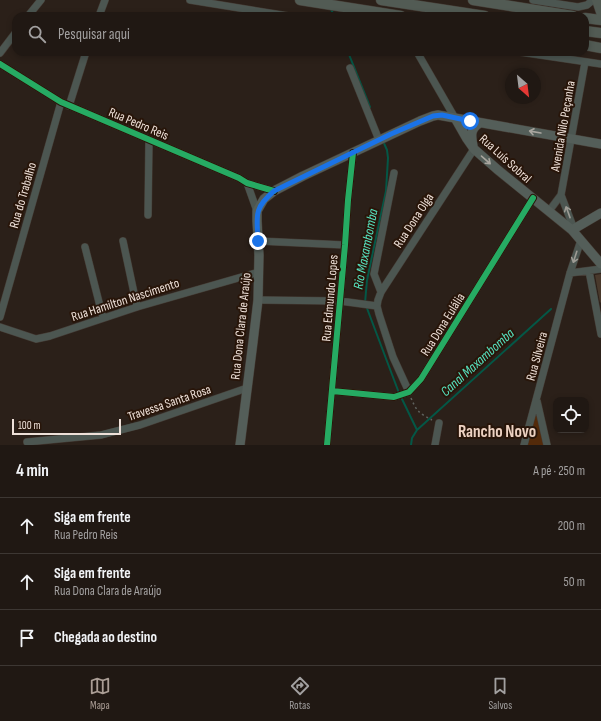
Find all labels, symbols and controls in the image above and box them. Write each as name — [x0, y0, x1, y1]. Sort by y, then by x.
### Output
search box — [12, 12, 589, 56]
icon: search — [26, 23, 48, 45]
text: Pesquisar aqui — [58, 25, 130, 44]
north arrow — [505, 68, 541, 104]
street label: Avenida Nilo Peçanha — [547, 80, 579, 174]
street label: Rua Pedro Reis — [106, 104, 171, 144]
route start — [461, 112, 479, 130]
one-way arrow — [529, 128, 542, 136]
street label: Rua Luís Sobral — [476, 131, 535, 187]
one-way arrow — [481, 155, 491, 164]
street label: Rua do Trabalho — [6, 160, 40, 230]
street label: Rua Dona Olga — [390, 190, 437, 251]
one-way arrow — [563, 206, 571, 218]
water label: Rio Maxambomba — [349, 207, 382, 291]
route end — [249, 232, 267, 250]
one-way arrow — [571, 250, 579, 262]
street label: Rua Edmundo Lopes — [318, 254, 342, 342]
street label: Rua Dona Clara de Araújo — [227, 272, 255, 380]
street label: Rua Hamilton Nascimento — [69, 275, 181, 325]
street label: Rua Dona Eulália — [417, 290, 469, 359]
water label: Canal Maxambomba — [437, 325, 518, 400]
street label: Rua Silveira — [523, 330, 551, 382]
street label: Travessa Santa Rosa — [126, 381, 213, 425]
map controls — [553, 397, 589, 433]
button: locate — [553, 397, 589, 433]
scale bar — [12, 417, 121, 436]
text: 100 m — [18, 419, 40, 432]
district label: Rancho Novo — [458, 422, 536, 442]
text: 4 min — [16, 461, 49, 481]
text: A pé · 250 m — [533, 463, 585, 479]
text: Siga em frente — [54, 508, 131, 527]
icon: ahead — [16, 515, 38, 537]
text: 200 m — [558, 518, 585, 534]
text: Rua Pedro Reis — [54, 527, 118, 543]
text: Siga em frente — [54, 564, 131, 583]
icon: ahead — [16, 571, 38, 593]
text: 50 m — [564, 574, 585, 590]
text: Rua Dona Clara de Araújo — [54, 583, 161, 599]
icon: arrive — [16, 627, 38, 649]
text: Chegada ao destino — [54, 628, 157, 647]
tab: Mapa — [89, 675, 111, 712]
tab: Rotas — [289, 675, 311, 712]
tab: Salvos — [488, 675, 512, 712]

